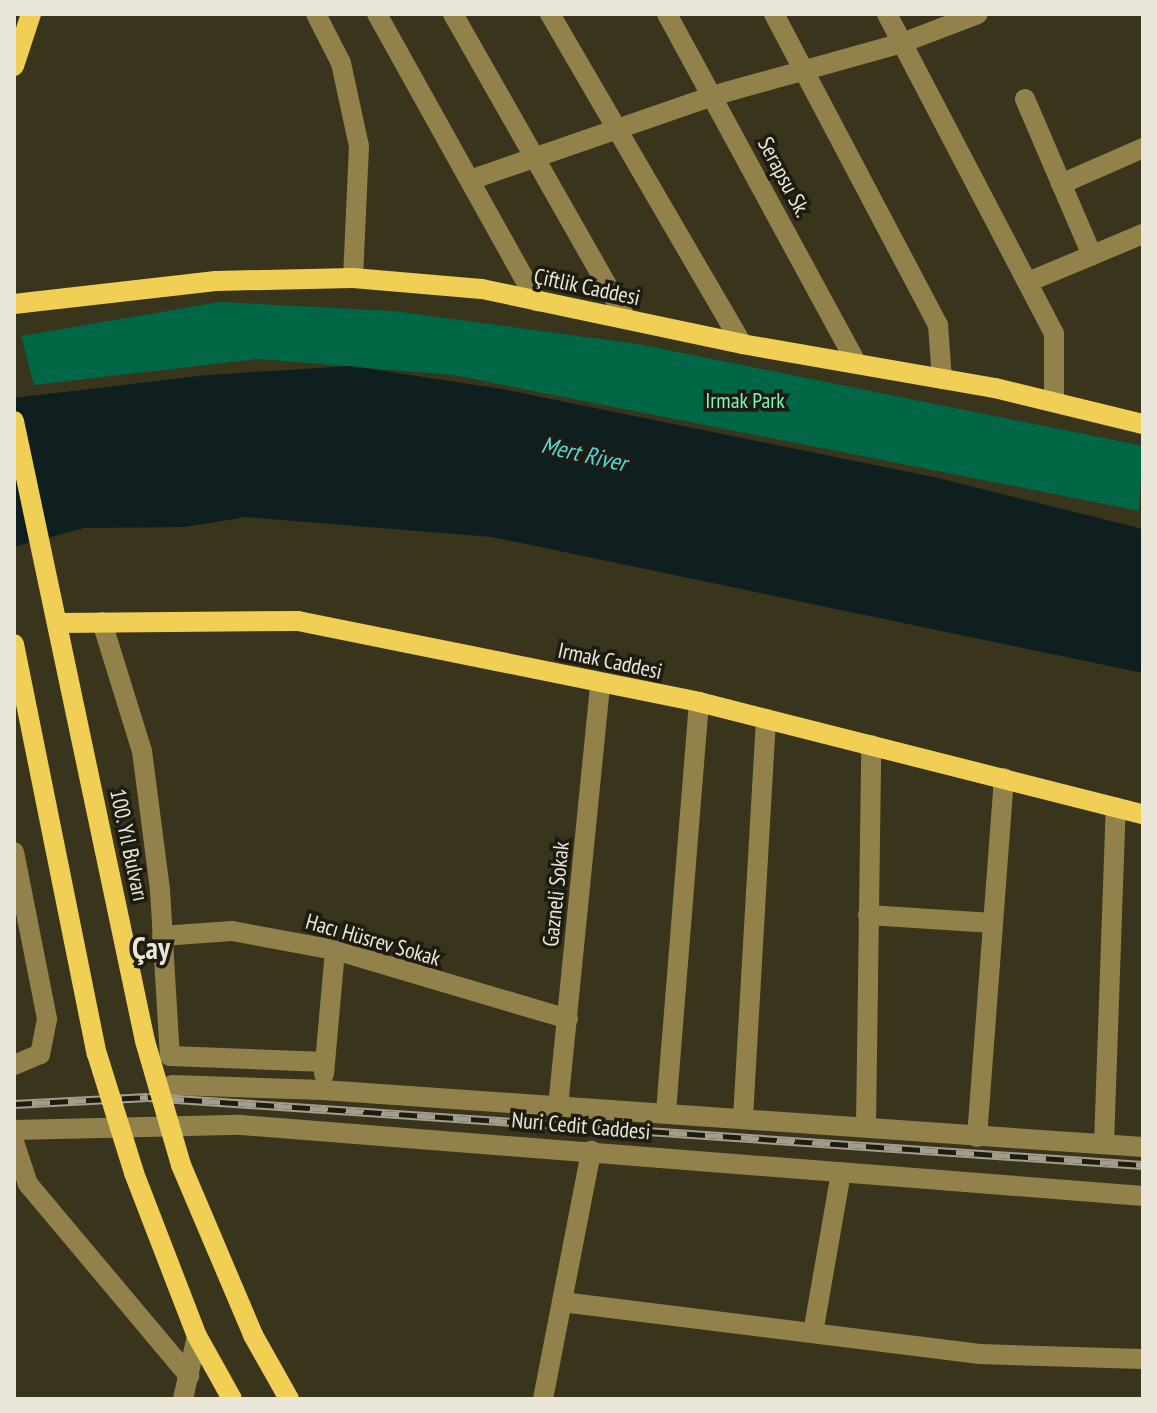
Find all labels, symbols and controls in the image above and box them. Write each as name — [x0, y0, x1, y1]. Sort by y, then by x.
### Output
street label: Serapsu Sk. — [752, 133, 816, 221]
street label: Çiftlik Caddesi — [531, 263, 643, 311]
park label: Irmak Park — [705, 388, 785, 414]
water label: Mert River — [539, 430, 629, 478]
street label: Irmak Caddesi — [555, 637, 665, 685]
street label: 100. Yıl Bulvarı — [104, 786, 154, 904]
street label: Gazneli Sokak — [537, 840, 575, 948]
street label: Hacı Hüsrev Sokak — [302, 908, 444, 972]
district label: Çay — [132, 930, 170, 966]
street label: Nuri Cedit Caddesi — [510, 1107, 652, 1145]

